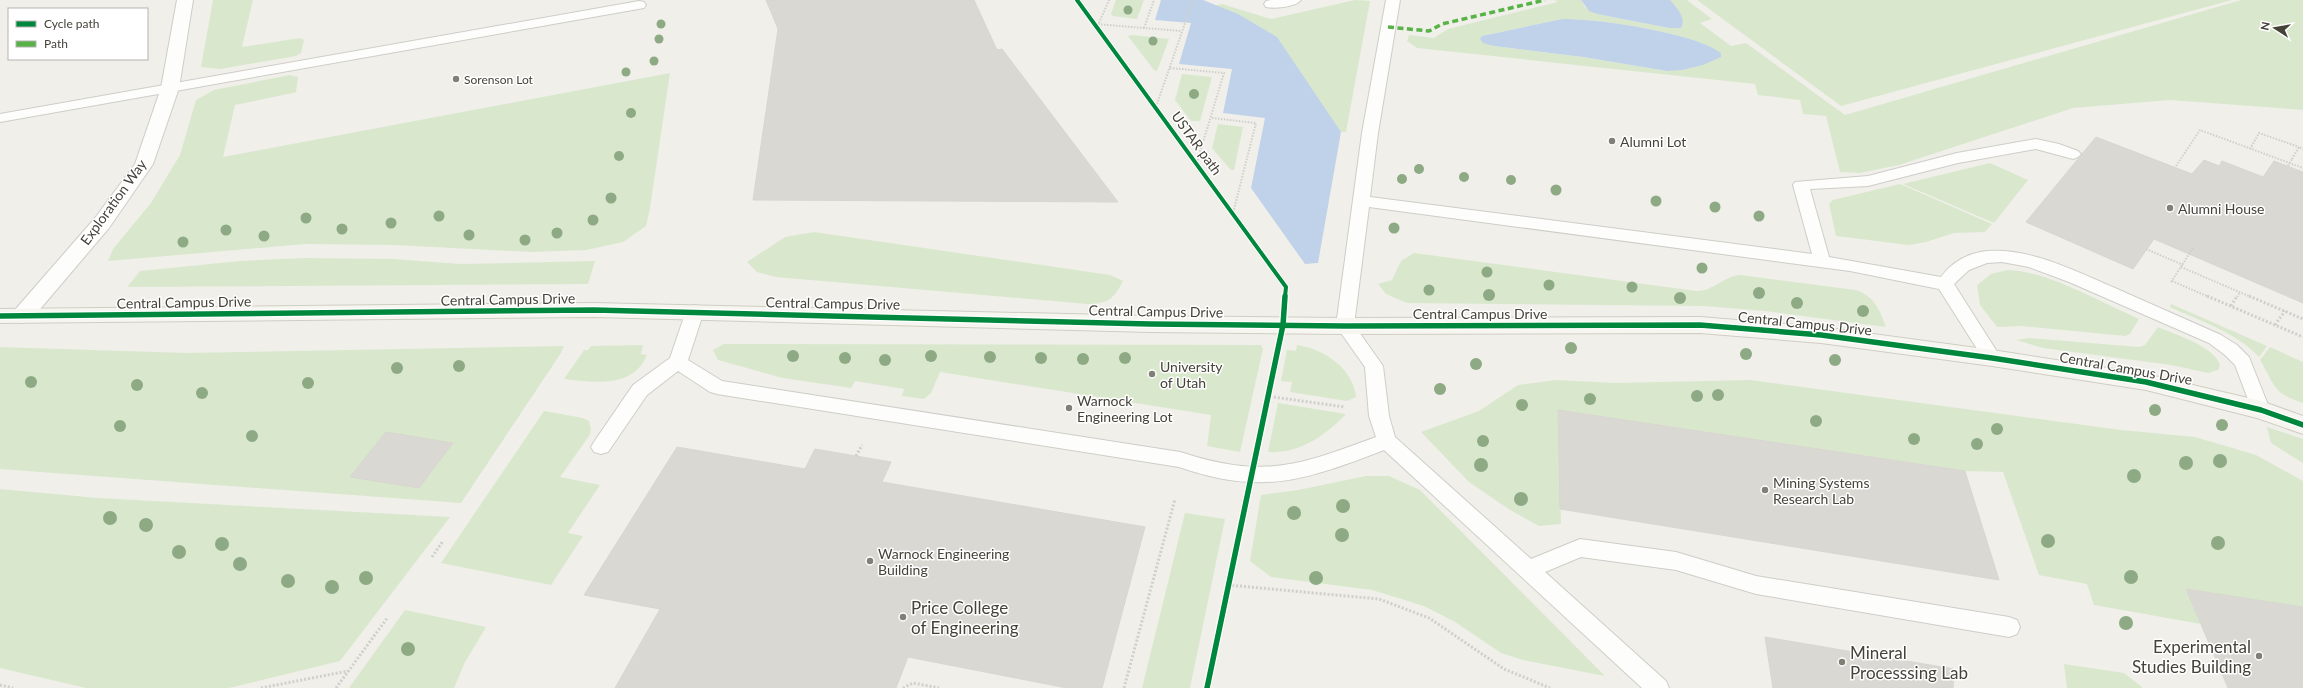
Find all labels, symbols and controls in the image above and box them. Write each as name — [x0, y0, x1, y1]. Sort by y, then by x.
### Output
legend — [8, 8, 148, 60]
north arrow — [2255, 8, 2295, 48]
text: Cycle path — [44, 16, 99, 31]
text: N — [2257, 20, 2272, 31]
text: Path — [44, 36, 68, 51]
place label: Sorenson Lot — [464, 72, 534, 87]
marker: Sorenson Lot — [451, 74, 461, 84]
street label: USTAR path — [1168, 108, 1226, 178]
place label: Alumni Lot — [1620, 133, 1686, 150]
marker: Alumni Lot — [1607, 136, 1617, 146]
street label: Exploration Way — [76, 155, 150, 248]
place label: Alumni House — [2178, 200, 2265, 217]
marker: Alumni House — [2165, 203, 2175, 213]
street label: Central Campus Drive — [441, 289, 575, 309]
street label: Central Campus Drive — [117, 292, 251, 312]
street label: Central Campus Drive — [766, 293, 900, 313]
street label: Central Campus Drive — [1089, 301, 1223, 321]
street label: Central Campus Drive — [1413, 305, 1547, 322]
street label: Central Campus Drive — [1737, 308, 1873, 338]
street label: Central Campus Drive — [2058, 348, 2194, 388]
place label: University of Utah — [1160, 358, 1223, 391]
marker: University of Utah — [1147, 369, 1157, 379]
place label: Warnock Engineering Lot — [1077, 392, 1173, 425]
marker: Warnock Engineering Lot — [1064, 403, 1074, 413]
place label: Mining Systems Research Lab — [1773, 474, 1869, 507]
marker: Mining Systems Research Lab — [1760, 485, 1770, 495]
place label: Warnock Engineering Building — [878, 545, 1009, 578]
marker: Warnock Engineering Building — [865, 556, 875, 566]
place label: Price College of Engineering — [911, 597, 1019, 638]
marker: Price College of Engineering — [898, 612, 908, 622]
place label: Experimental Studies Building — [2132, 636, 2251, 677]
place label: Mineral Processsing Lab — [1850, 642, 1968, 683]
marker: Experimental Studies Building — [2254, 651, 2264, 661]
marker: Mineral Processsing Lab — [1837, 657, 1847, 667]

